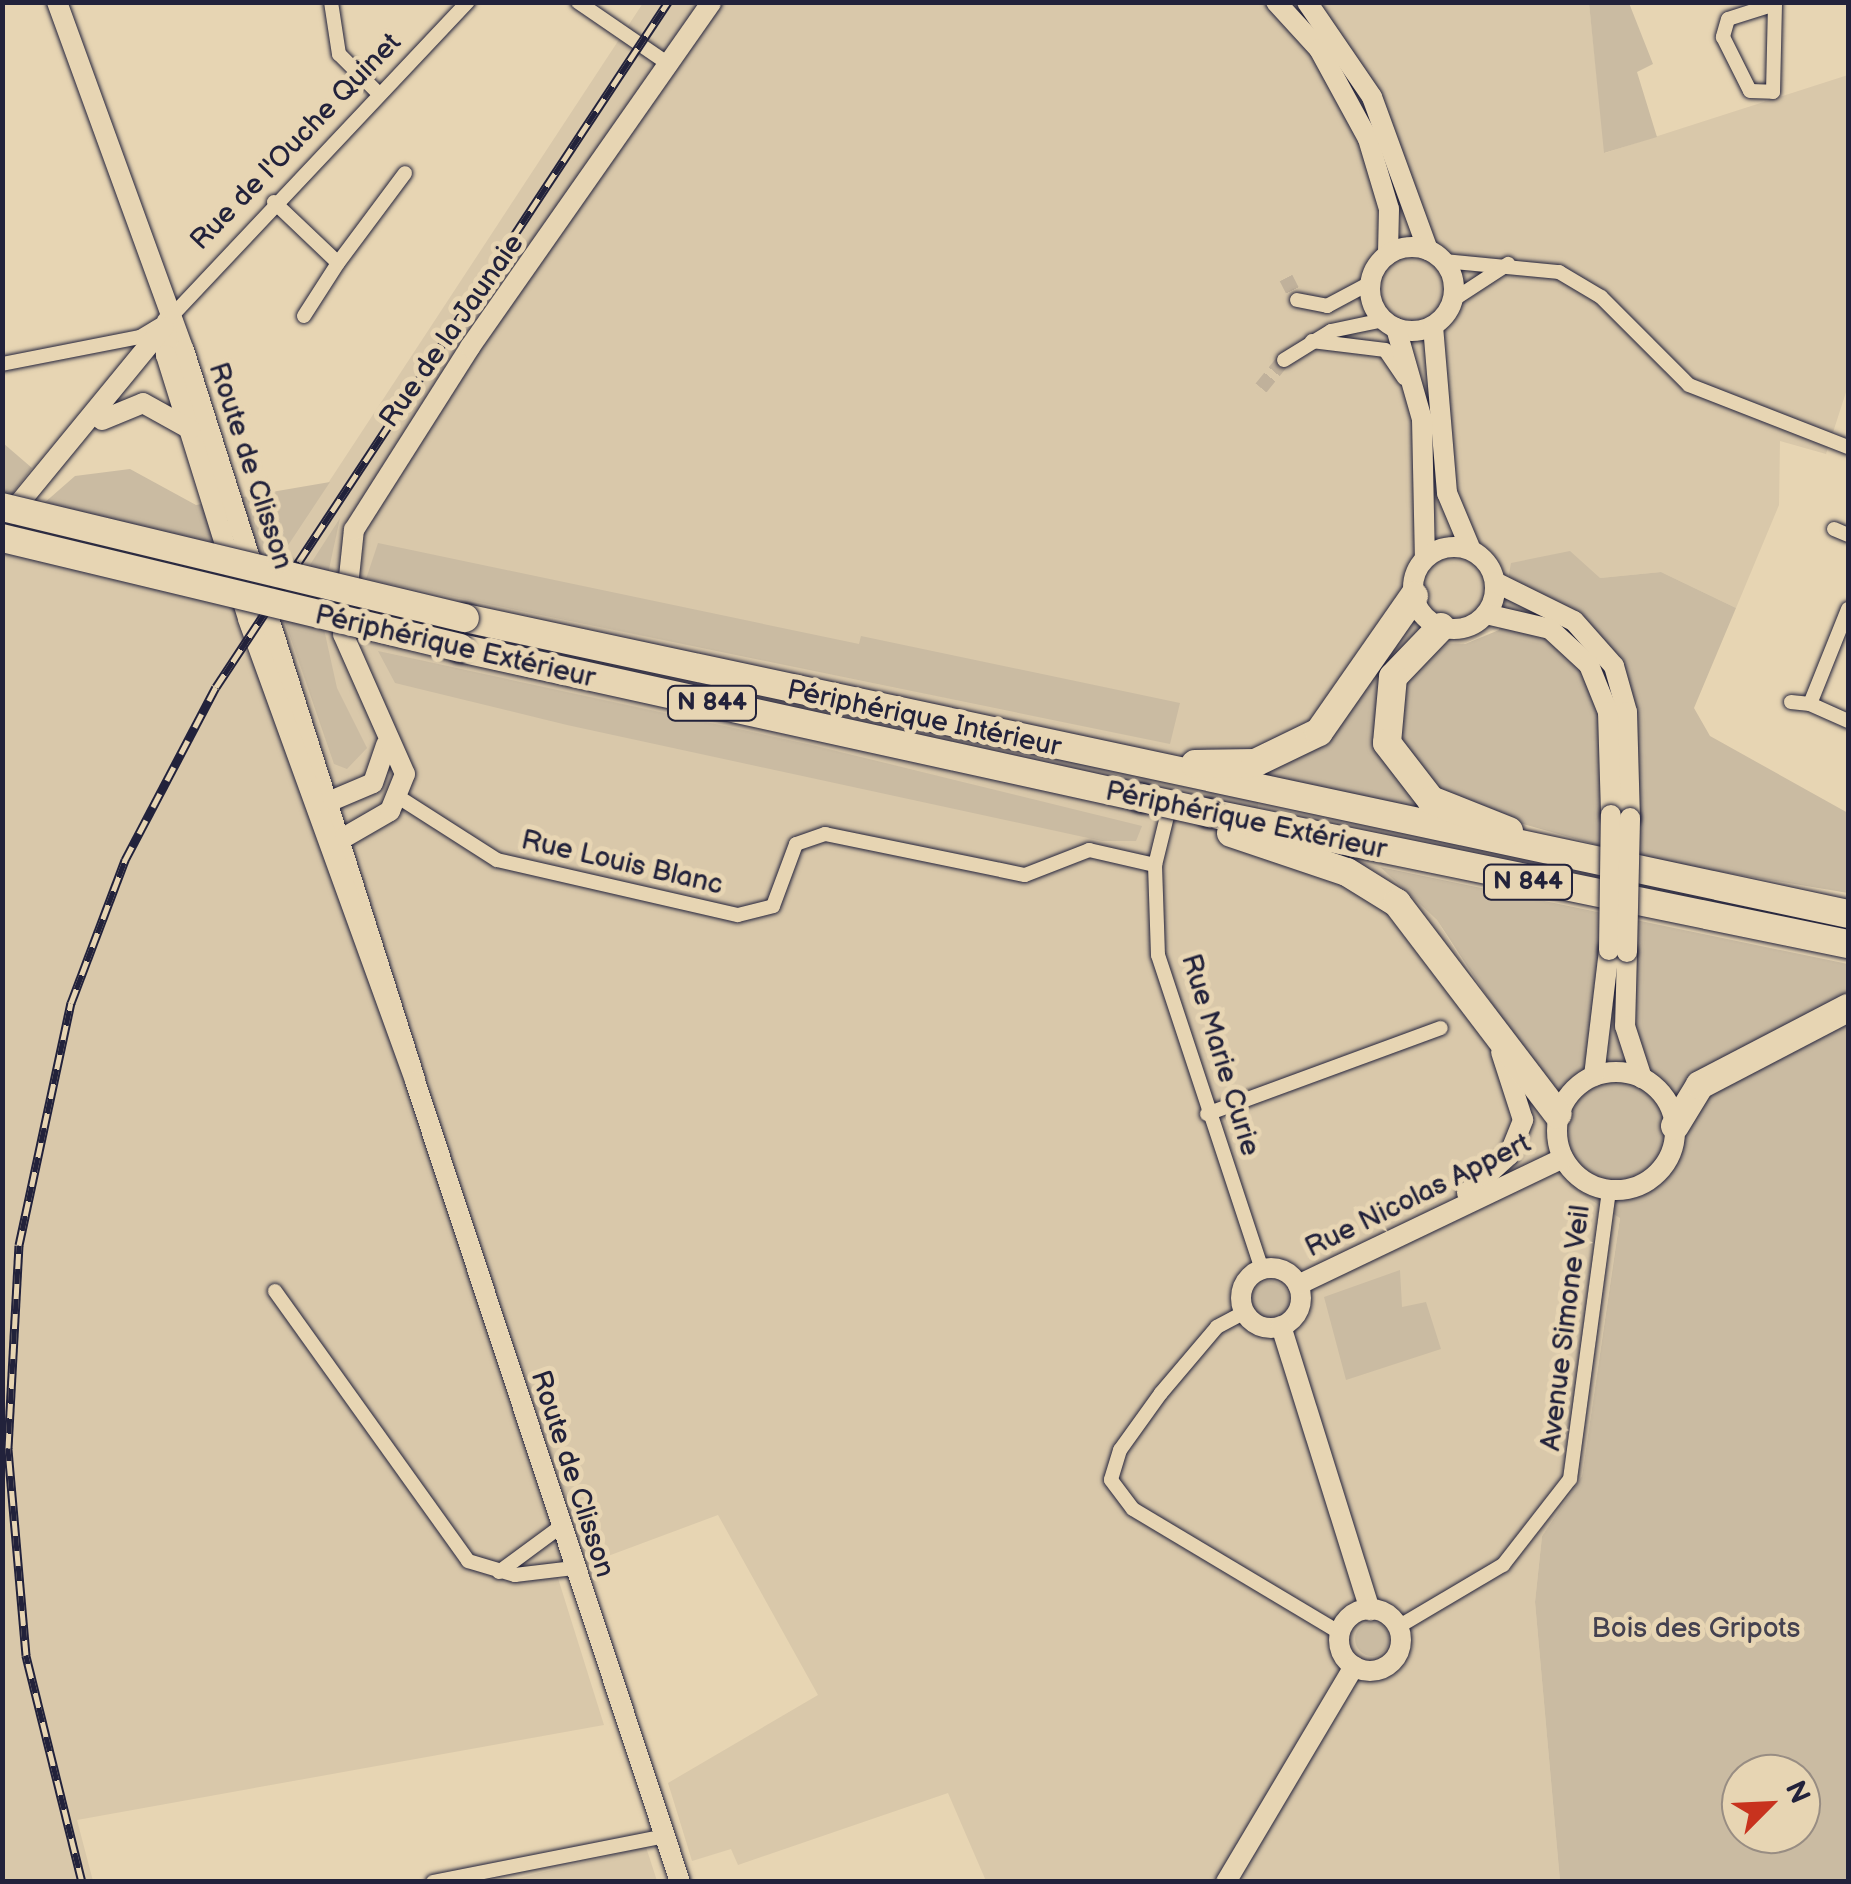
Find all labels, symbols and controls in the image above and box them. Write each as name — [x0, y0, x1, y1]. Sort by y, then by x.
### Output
street label: Rue de l'Ouche Quinet — [184, 26, 408, 258]
street label: Rue de la Jaunaie — [372, 227, 532, 435]
street label: Route de Clisson — [201, 358, 299, 574]
street label: Périphérique Extérieur — [312, 598, 598, 696]
street label: Périphérique Intérieur — [784, 674, 1064, 764]
road number: N 844 — [667, 683, 757, 723]
street label: Périphérique Extérieur — [1102, 775, 1390, 867]
street label: Rue Louis Blanc — [518, 823, 726, 903]
road number: N 844 — [1483, 862, 1573, 902]
street label: Rue Marie Curie — [1173, 950, 1267, 1160]
street label: Rue Nicolas Appert — [1300, 1127, 1536, 1265]
street label: Avenue Simone Veil — [1534, 1203, 1598, 1453]
street label: Route de Clisson — [523, 1366, 621, 1582]
park label: Bois des Gripots — [1592, 1612, 1800, 1646]
north arrow — [1721, 1754, 1821, 1854]
text: N — [1778, 1776, 1816, 1809]

